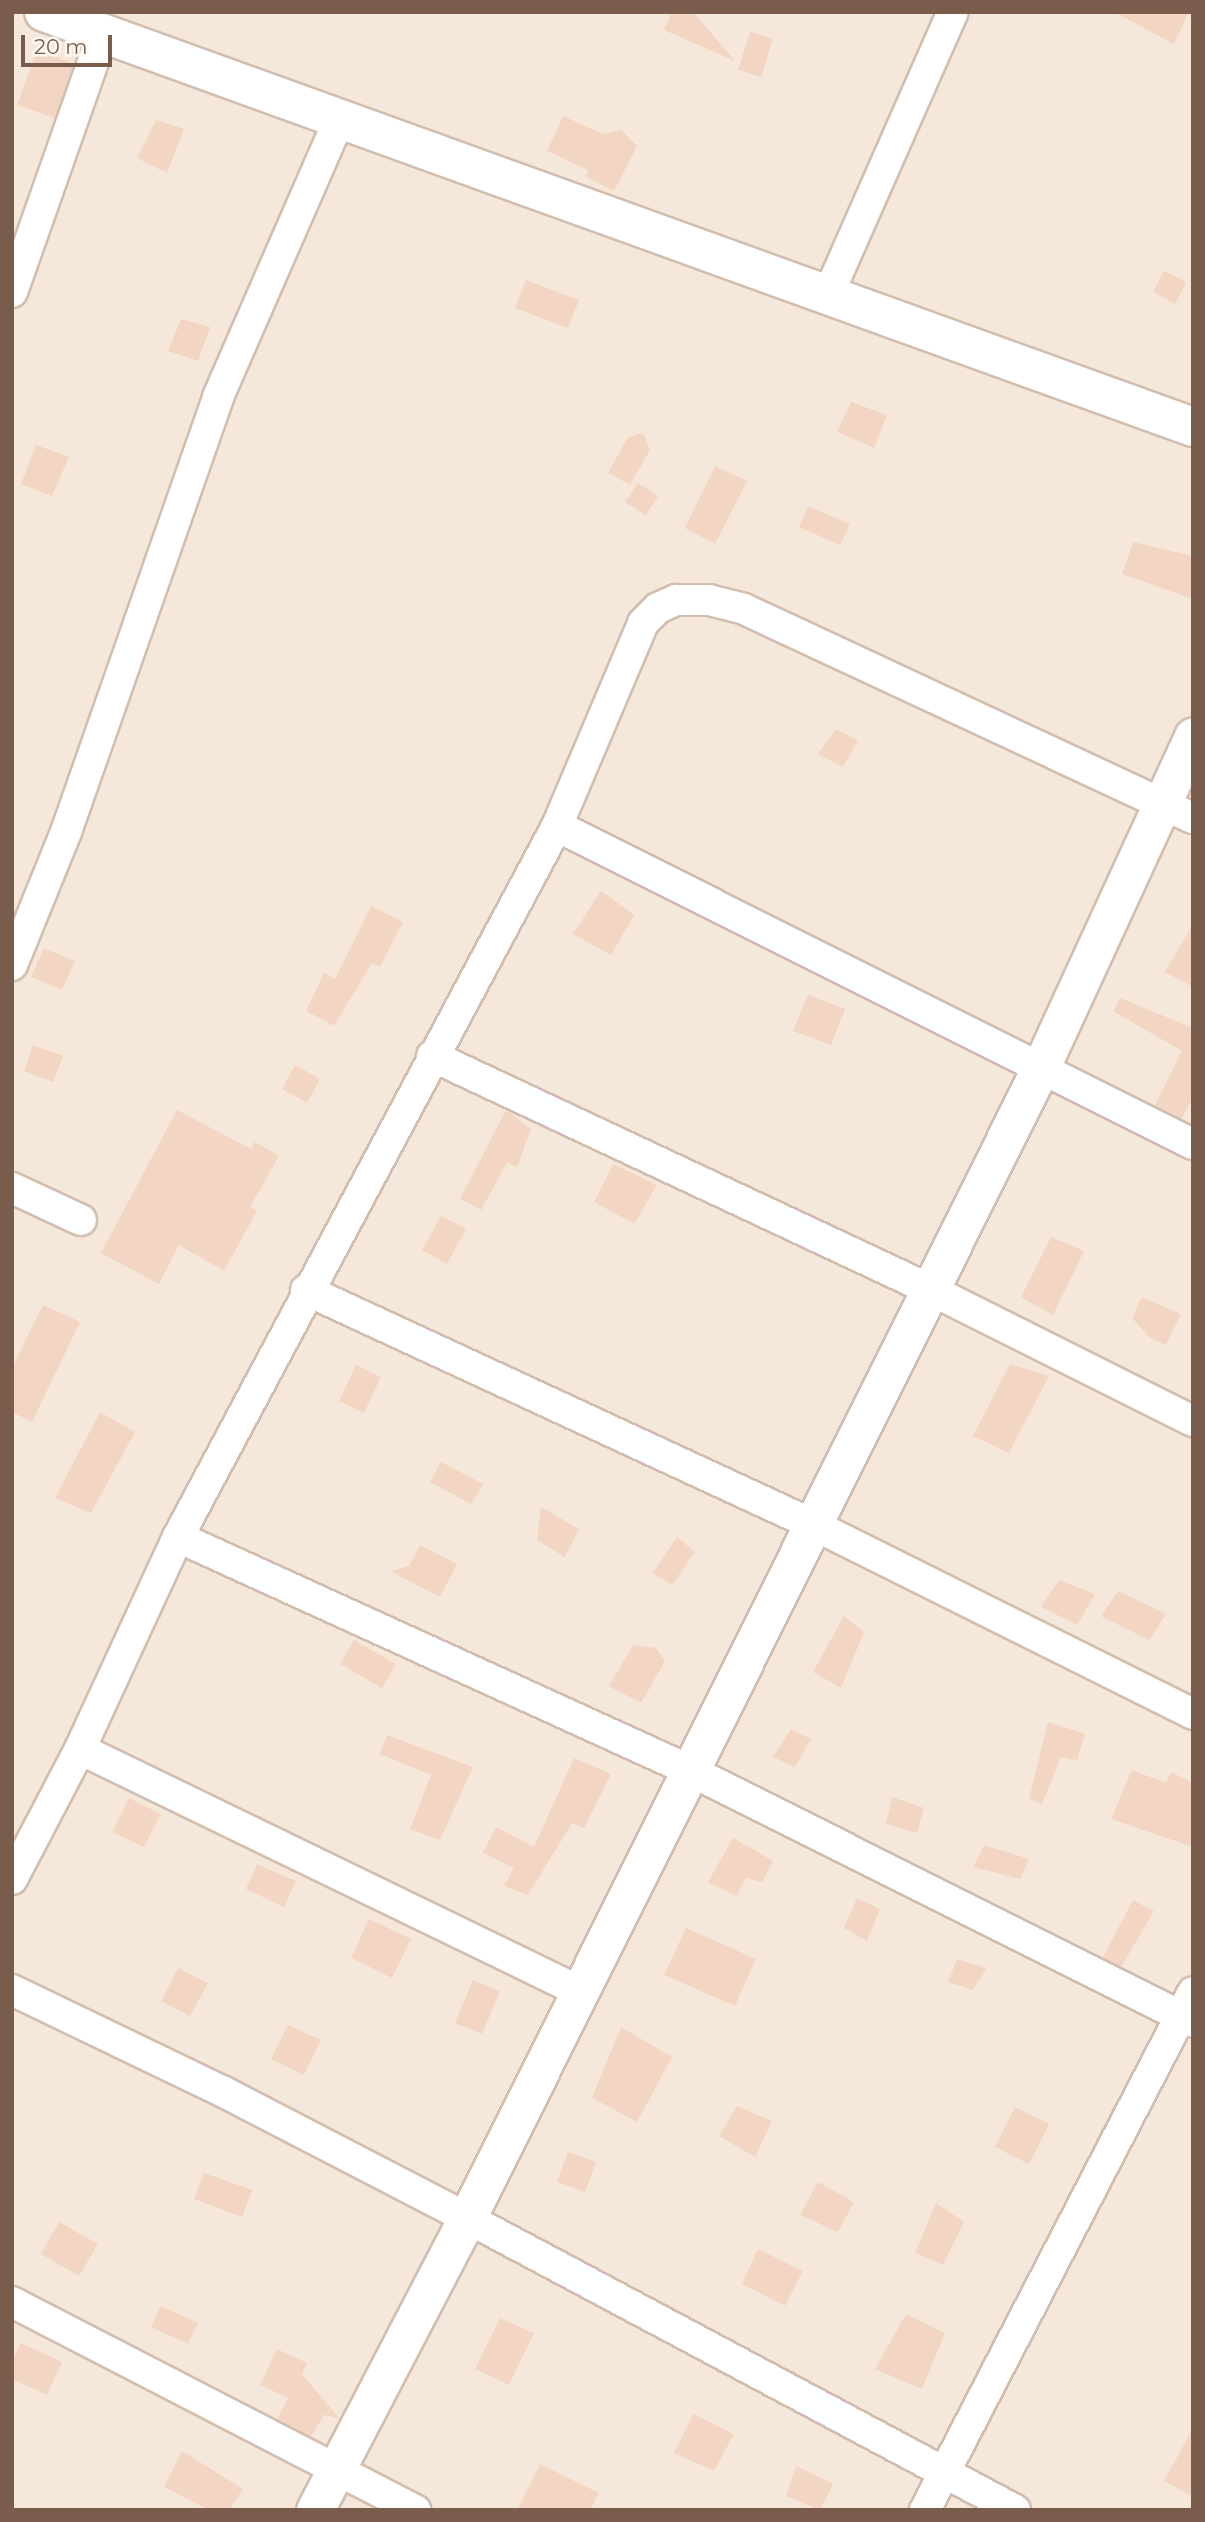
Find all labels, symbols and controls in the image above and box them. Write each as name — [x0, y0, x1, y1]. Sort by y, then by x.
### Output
scale bar — [24, 21, 116, 65]
text: 20 m — [34, 34, 88, 59]

